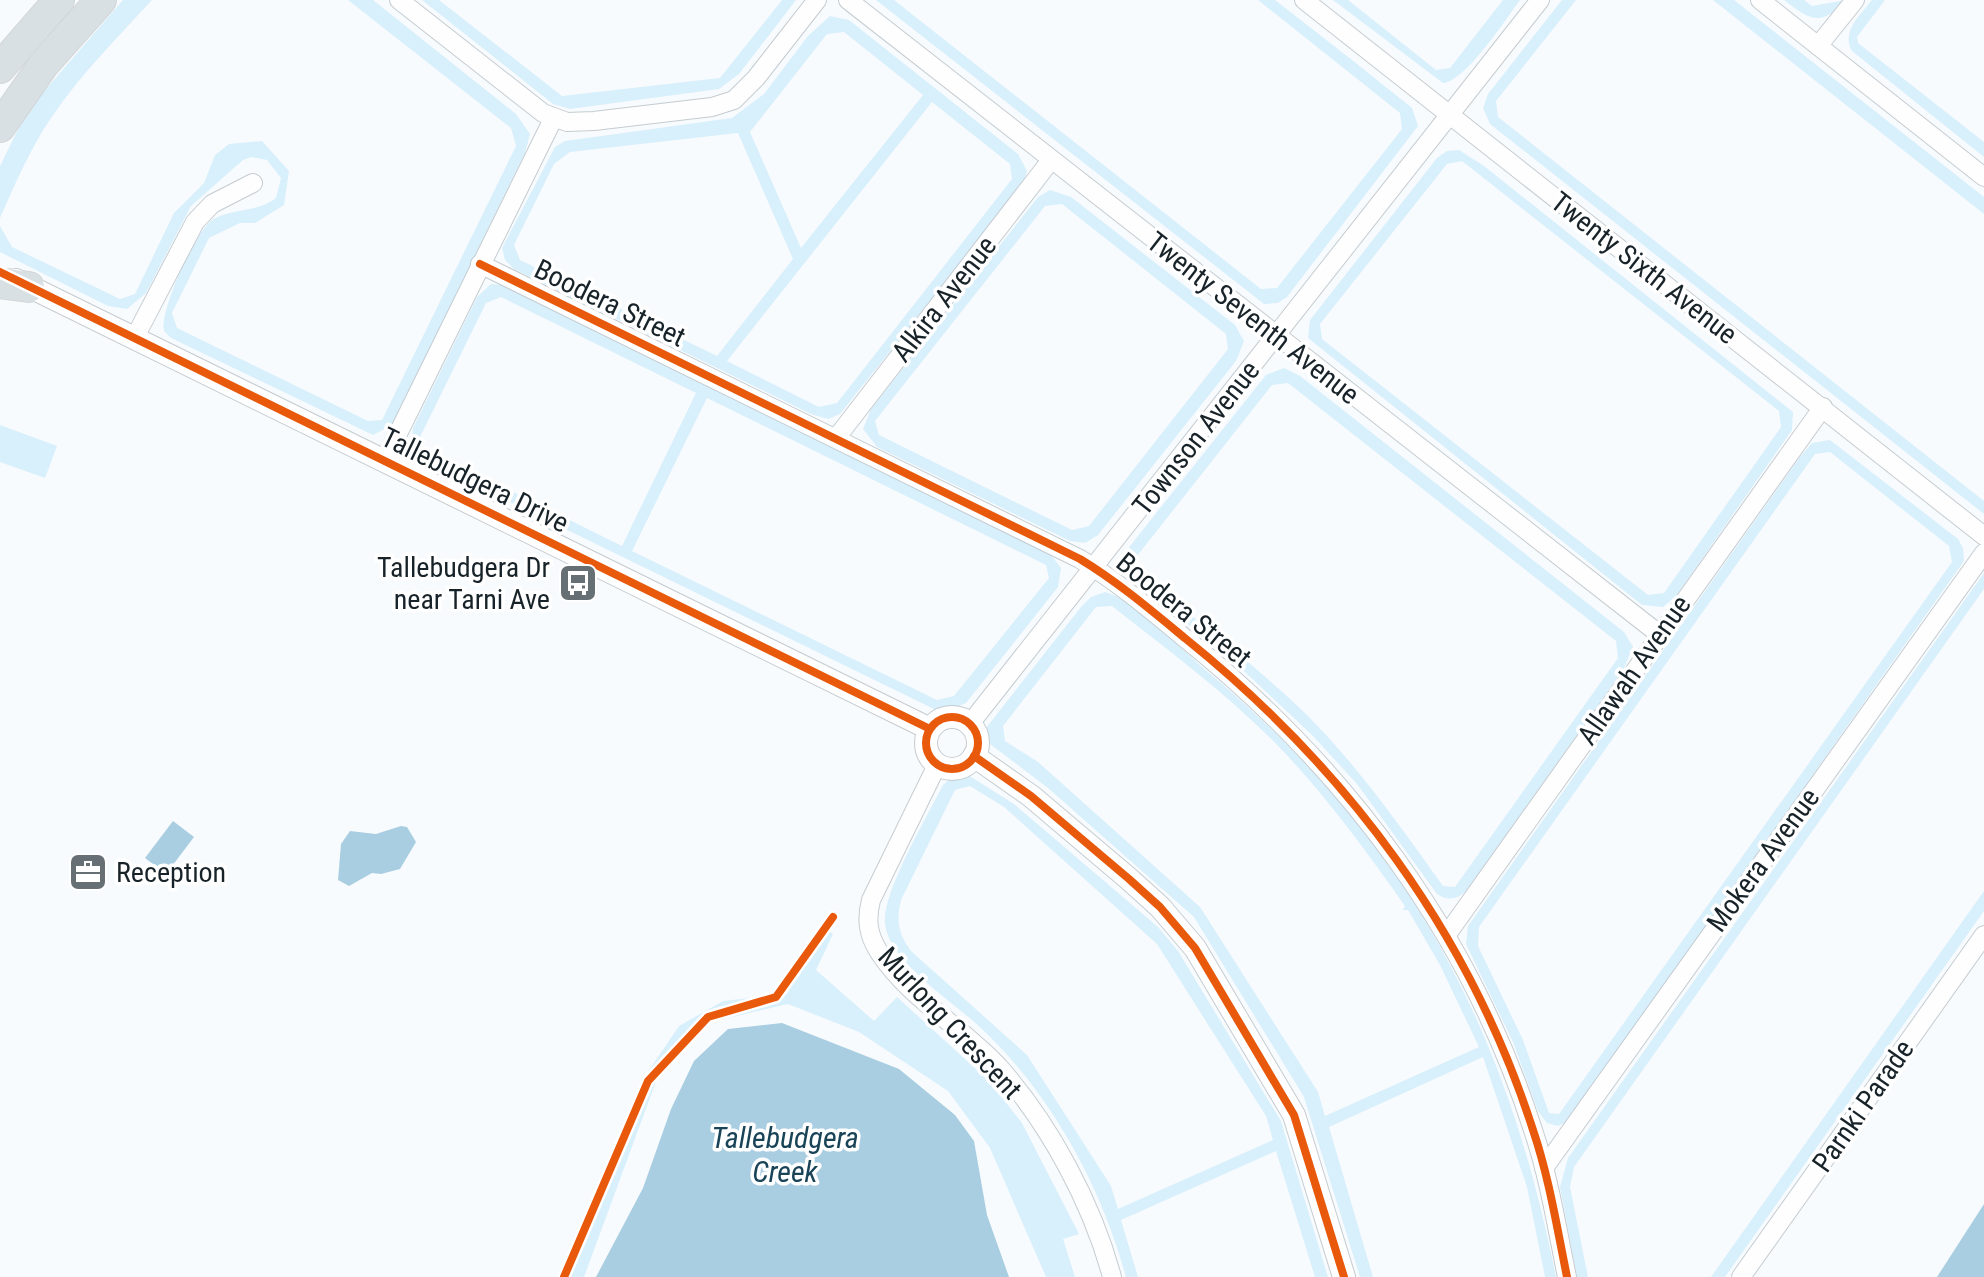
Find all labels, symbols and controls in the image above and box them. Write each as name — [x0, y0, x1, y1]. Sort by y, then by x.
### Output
street label: Twenty Sixth Avenue — [1544, 185, 1744, 351]
street label: Twenty Seventh Avenue — [1140, 225, 1366, 411]
street label: Alkira Avenue — [885, 230, 1003, 368]
street label: Boodera Street — [529, 252, 691, 354]
street label: Townson Avenue — [1126, 354, 1266, 522]
street label: Tallebudgera Drive — [376, 420, 574, 540]
street label: Boodera Street — [1110, 546, 1258, 674]
place label: Tallebudgera Dr near Tarni Ave — [377, 551, 550, 616]
bus stop icon: Tallebudgera Dr near Tarni Ave — [557, 562, 599, 604]
street label: Allawah Avenue — [1570, 589, 1698, 751]
street label: Mokera Avenue — [1700, 782, 1826, 938]
office icon: Reception — [67, 851, 109, 893]
place label: Reception — [116, 856, 226, 889]
street label: Murlong Crescent — [871, 940, 1029, 1106]
street label: Parnki Parade — [1805, 1034, 1921, 1178]
water label: Tallebudgera Creek — [711, 1120, 859, 1189]

